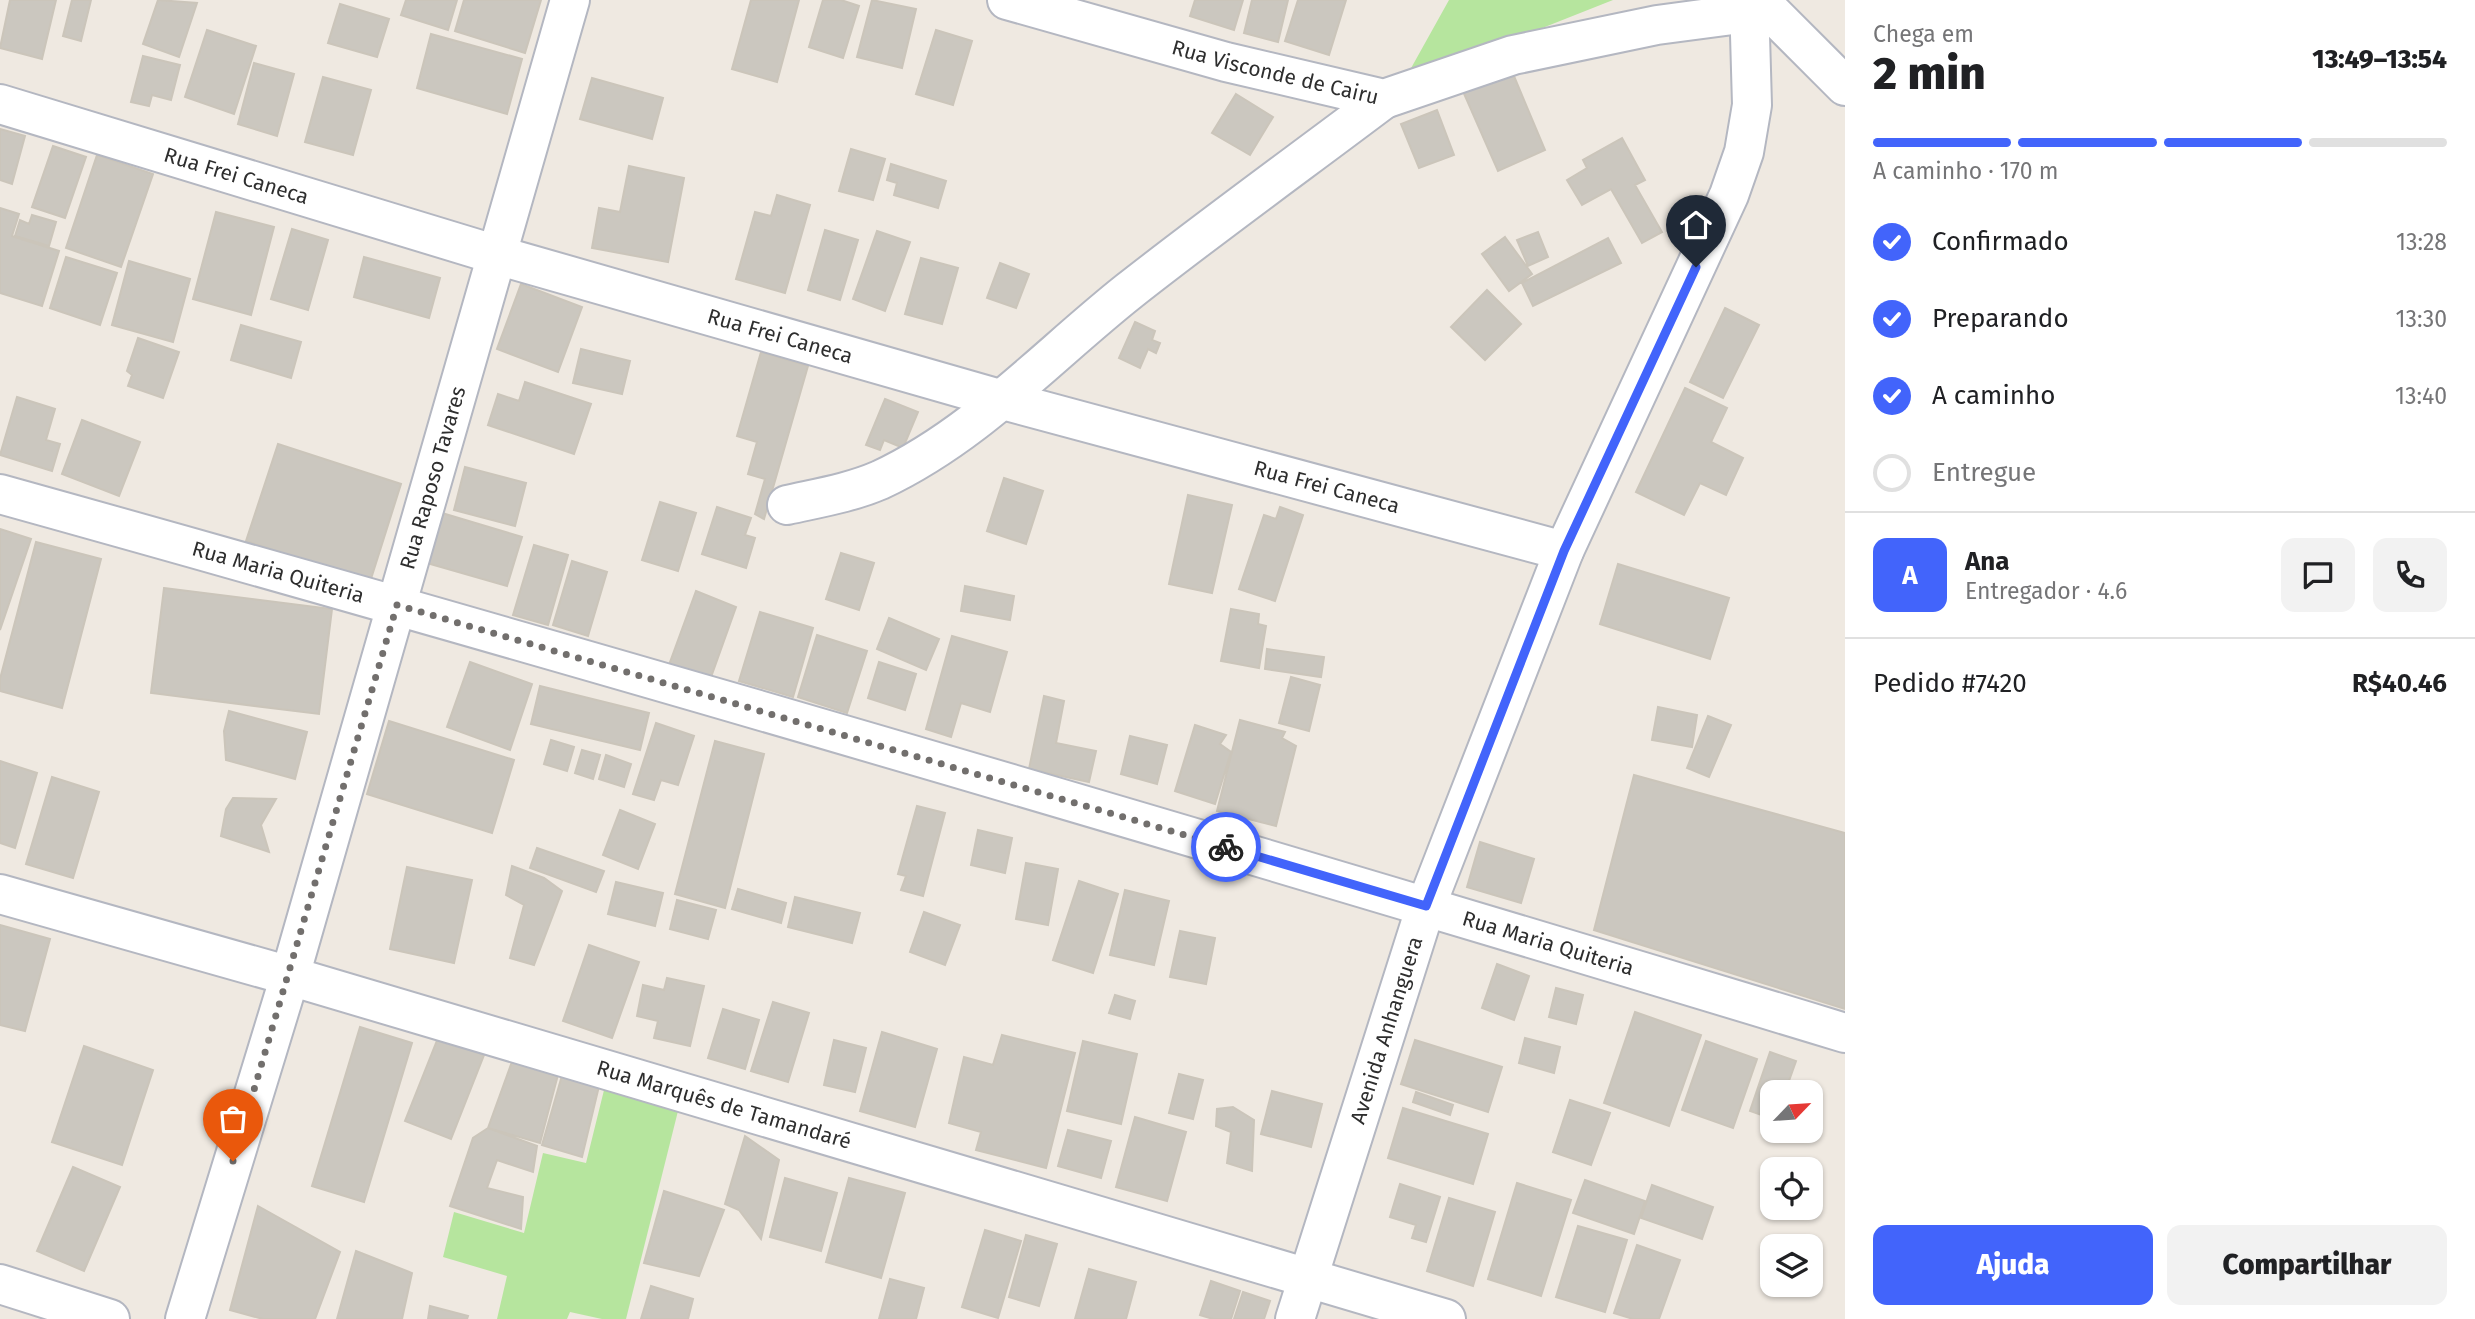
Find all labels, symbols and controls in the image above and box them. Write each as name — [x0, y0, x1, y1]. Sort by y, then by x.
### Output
text: Chega em — [1873, 20, 1974, 48]
street label: Rua Visconde de Cairu — [1169, 34, 1381, 110]
text: 13:49–13:54 — [2312, 44, 2447, 75]
text: 2 min — [1873, 46, 1986, 101]
street label: Rua Frei Caneca — [161, 142, 312, 210]
text: A caminho · 170 m — [1873, 157, 2058, 185]
pin — [1666, 195, 1726, 267]
icon: home — [1677, 206, 1715, 244]
icon: check — [1873, 223, 1911, 261]
text: Confirmado — [1932, 226, 2069, 257]
text: 13:28 — [2396, 228, 2447, 256]
icon: check — [1873, 300, 1911, 338]
street label: Rua Frei Caneca — [704, 303, 856, 369]
text: Preparando — [1932, 303, 2069, 334]
text: 13:30 — [2396, 305, 2447, 333]
icon: check — [1873, 377, 1911, 415]
text: A caminho — [1932, 380, 2055, 411]
text: 13:40 — [2395, 382, 2447, 410]
street label: Rua Raposo Tavares — [394, 383, 472, 572]
street label: Rua Frei Caneca — [1251, 455, 1402, 519]
text: Entregue — [1932, 457, 2036, 488]
street label: Rua Maria Quiteria — [189, 536, 367, 609]
button: chat — [2281, 538, 2355, 612]
button: phone — [2373, 538, 2447, 612]
text: Ana — [1965, 546, 2010, 577]
text: A — [1902, 560, 1918, 591]
text: Entregador · 4.6 — [1965, 577, 2127, 605]
text: Pedido #7420 — [1873, 668, 2027, 699]
text: R$40.46 — [2352, 668, 2447, 699]
courier — [1191, 812, 1261, 882]
icon: bike — [1207, 828, 1245, 866]
street label: Rua Maria Quiteria — [1459, 905, 1637, 981]
street label: Avenida Anhanguera — [1345, 933, 1429, 1127]
street label: Rua Marquês de Tamandaré — [593, 1055, 854, 1155]
north arrow — [1760, 1080, 1824, 1143]
map controls — [1760, 1080, 1823, 1297]
pin — [203, 1089, 263, 1161]
icon: bag — [214, 1100, 252, 1138]
button: locate — [1760, 1157, 1823, 1220]
button: Ajuda — [1873, 1225, 2153, 1305]
button: Compartilhar — [2167, 1225, 2447, 1305]
button: layers — [1760, 1234, 1823, 1297]

